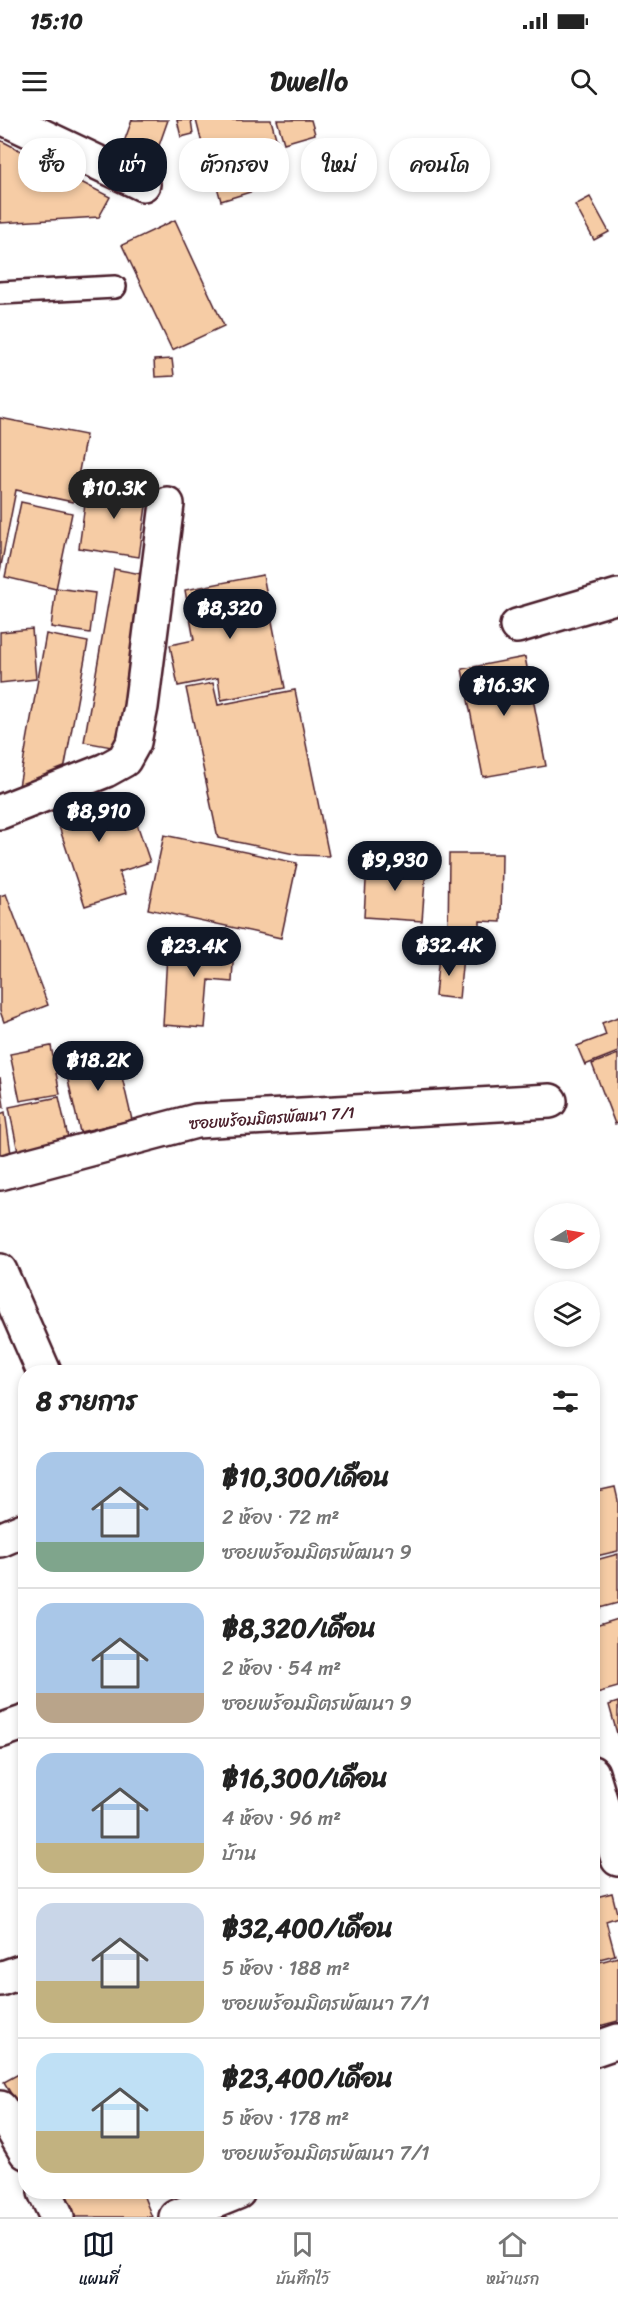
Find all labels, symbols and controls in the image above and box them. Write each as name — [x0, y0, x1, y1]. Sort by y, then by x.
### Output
text: 15:10 — [30, 2, 83, 41]
text: Dwello — [270, 57, 348, 105]
icon: menu — [18, 65, 51, 98]
icon: search — [567, 65, 600, 98]
chip: ซื้อ — [18, 138, 86, 192]
chip: เช่า — [98, 138, 167, 192]
chip: ตัวกรอง — [179, 138, 289, 192]
chip: ใหม่ — [301, 138, 377, 192]
chip: คอนโด — [389, 138, 490, 192]
pin: ฿10.3K — [65, 469, 163, 520]
text: ฿10.3K — [82, 471, 146, 506]
pin: ฿8,320 — [181, 589, 279, 640]
text: ฿8,320 — [197, 591, 263, 626]
pin: ฿16.3K — [455, 666, 553, 717]
text: ฿16.3K — [473, 668, 535, 703]
pin: ฿8,910 — [50, 792, 148, 843]
text: ฿8,910 — [67, 794, 131, 829]
pin: ฿9,930 — [346, 841, 444, 892]
text: ฿9,930 — [362, 843, 428, 878]
pin: ฿32.4K — [400, 926, 498, 977]
pin: ฿23.4K — [145, 927, 243, 978]
text: ฿32.4K — [416, 928, 482, 963]
text: ฿23.4K — [161, 929, 227, 964]
pin: ฿18.2K — [49, 1041, 147, 1092]
text: ฿18.2K — [66, 1043, 130, 1078]
street label: ซอยพร้อมมิตรพัฒนา 7/1 — [188, 1098, 356, 1138]
north arrow — [534, 1203, 600, 1269]
map controls — [534, 1203, 600, 1347]
button: layers — [534, 1281, 600, 1347]
text: 8 รายการ — [36, 1378, 137, 1424]
icon: filters — [549, 1385, 582, 1418]
text: ฿10,300/เดือน — [222, 1454, 389, 1500]
icon: home — [84, 1476, 156, 1548]
text: 2 ห้อง · 72 m² — [222, 1500, 339, 1535]
text: ซอยพร้อมมิตรพัฒนา 9 — [222, 1535, 412, 1570]
text: ฿8,320/เดือน — [222, 1605, 376, 1651]
icon: home — [84, 1627, 156, 1699]
text: 2 ห้อง · 54 m² — [222, 1651, 341, 1686]
text: ซอยพร้อมมิตรพัฒนา 9 — [222, 1686, 412, 1721]
text: ฿16,300/เดือน — [222, 1755, 388, 1801]
icon: home — [84, 1777, 156, 1849]
text: 4 ห้อง · 96 m² — [222, 1801, 341, 1836]
text: บ้าน — [222, 1836, 257, 1871]
text: ฿32,400/เดือน — [222, 1905, 393, 1951]
icon: home — [84, 1927, 156, 1999]
text: 5 ห้อง · 188 m² — [222, 1951, 350, 1986]
text: ซอยพร้อมมิตรพัฒนา 7/1 — [222, 1986, 429, 2021]
text: ฿23,400/เดือน — [222, 2055, 393, 2101]
icon: home — [84, 2077, 156, 2149]
text: 5 ห้อง · 178 m² — [222, 2101, 349, 2136]
text: ซอยพร้อมมิตรพัฒนา 7/1 — [222, 2136, 429, 2171]
tab: แผนที่ — [79, 2228, 119, 2293]
tab: บันทึกไว้ — [276, 2228, 329, 2293]
tab: หน้าแรก — [486, 2228, 539, 2293]

